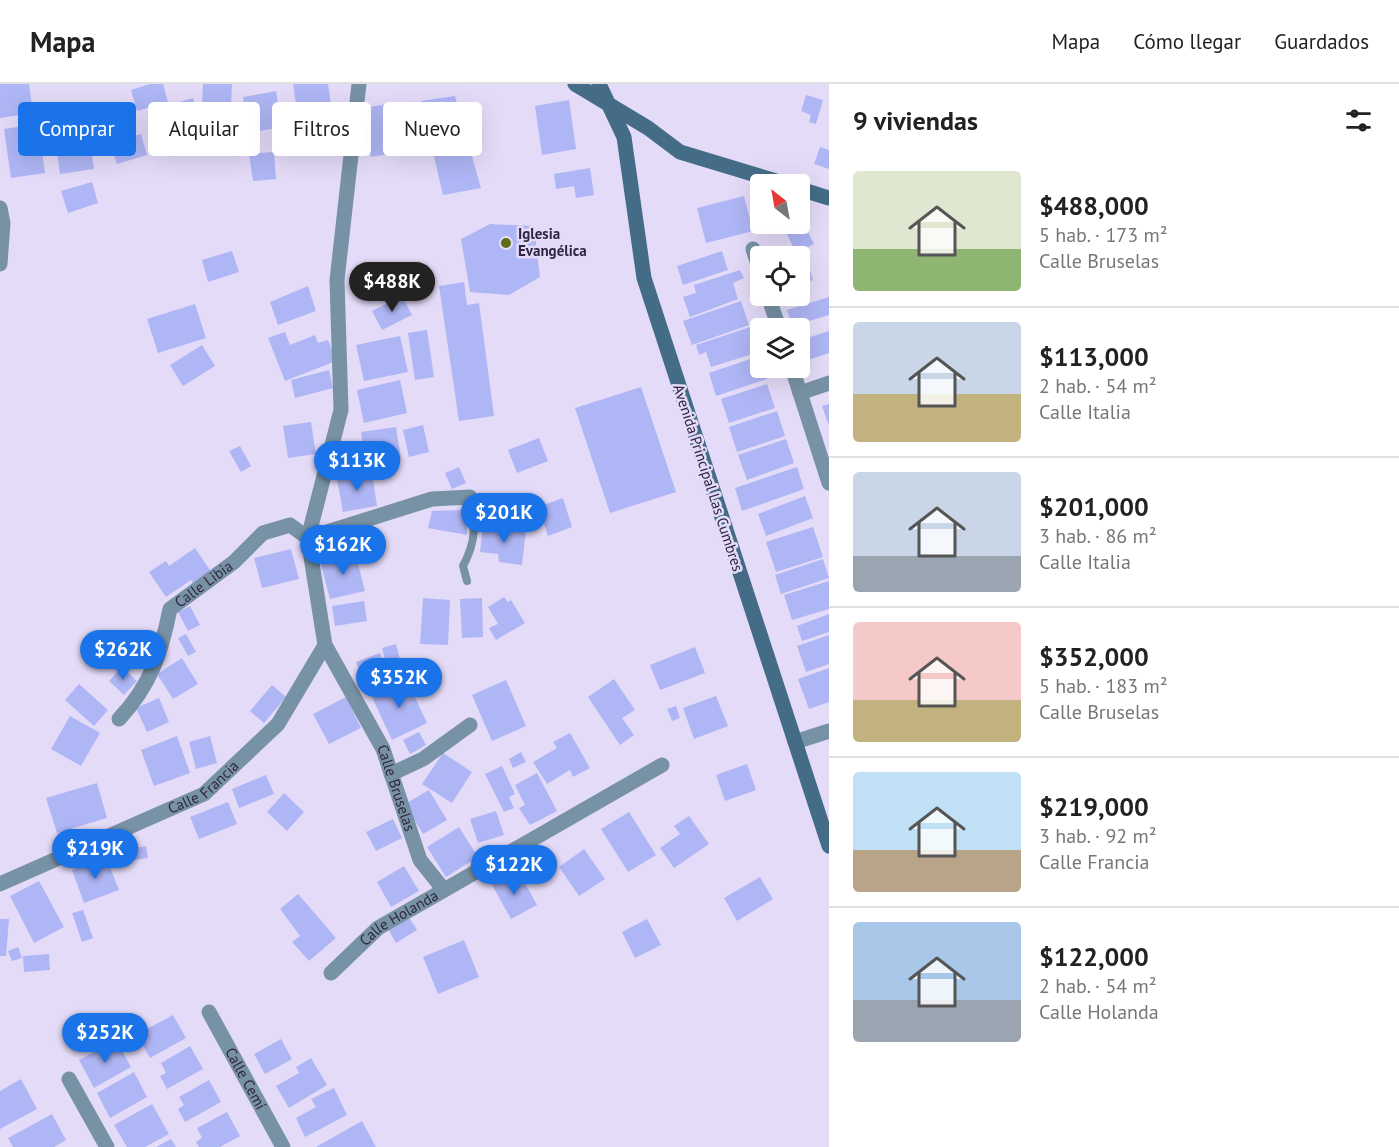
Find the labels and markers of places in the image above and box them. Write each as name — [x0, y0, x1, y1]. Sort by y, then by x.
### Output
place label: Iglesia Evangélica — [518, 224, 587, 260]
marker: Iglesia Evangélica — [499, 236, 513, 250]
pin: $488K — [350, 262, 434, 313]
pin: $113K — [315, 441, 399, 492]
pin: $201K — [462, 493, 546, 544]
pin: $162K — [301, 525, 385, 576]
pin: $262K — [81, 630, 165, 681]
pin: $352K — [357, 658, 441, 709]
pin: $219K — [53, 829, 137, 880]
pin: $122K — [472, 845, 556, 896]
pin: $252K — [63, 1013, 147, 1064]

